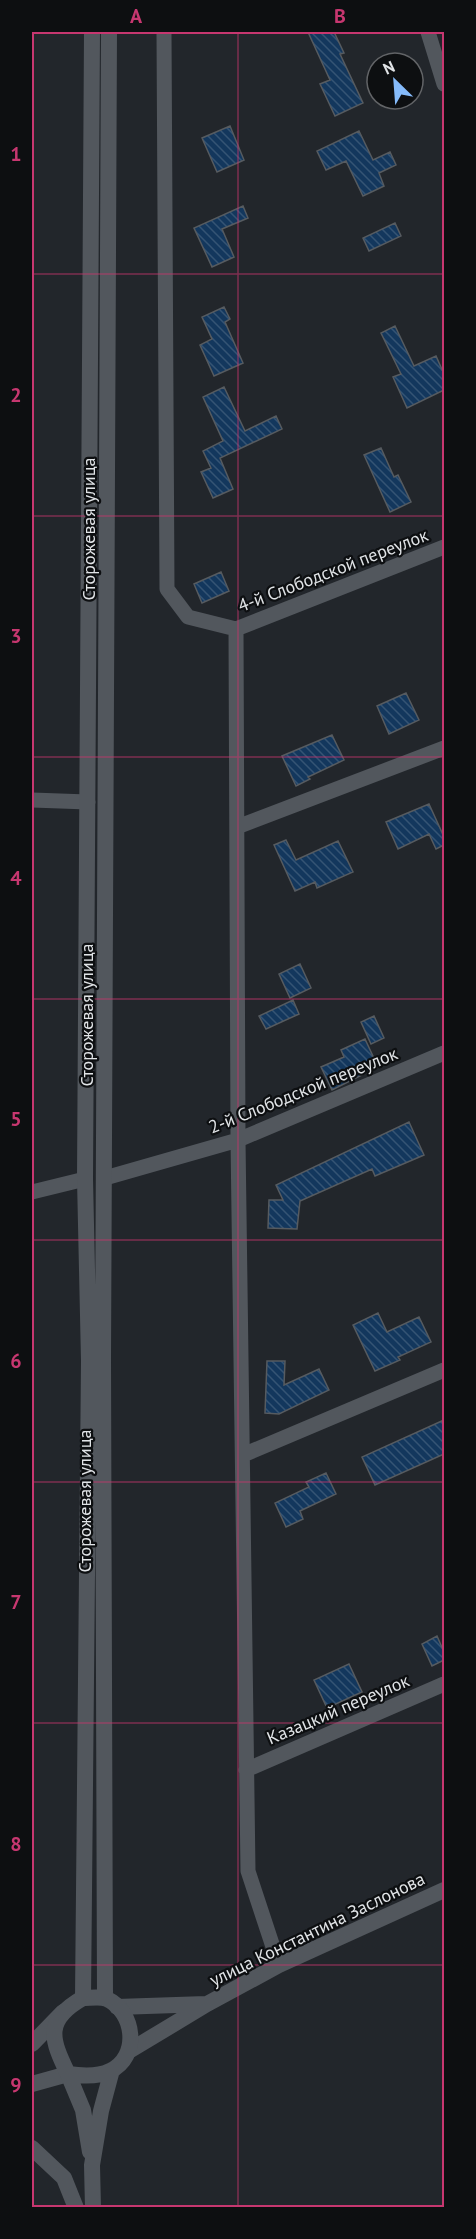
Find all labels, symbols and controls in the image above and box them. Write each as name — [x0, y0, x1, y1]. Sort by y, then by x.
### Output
text: A — [130, 3, 143, 29]
text: B — [334, 3, 346, 29]
north arrow — [365, 51, 425, 111]
text: N — [380, 56, 398, 79]
text: 1 — [10, 141, 22, 167]
text: 2 — [10, 382, 22, 408]
street label: Сторожевая улица — [77, 458, 100, 600]
street label: 4-й Слободской переулок — [235, 523, 432, 617]
text: 3 — [10, 623, 22, 649]
text: 4 — [10, 865, 22, 891]
street label: Сторожевая улица — [75, 944, 98, 1086]
street label: 2-й Слободской переулок — [205, 1041, 401, 1138]
text: 5 — [10, 1106, 22, 1132]
text: 6 — [10, 1348, 22, 1374]
street label: Сторожевая улица — [73, 1430, 96, 1572]
text: 7 — [10, 1589, 22, 1615]
street label: Казацкий переулок — [263, 1668, 413, 1749]
text: 8 — [10, 1831, 22, 1857]
street label: улица Константина Заслонова — [206, 1867, 428, 1991]
text: 9 — [10, 2072, 22, 2098]

